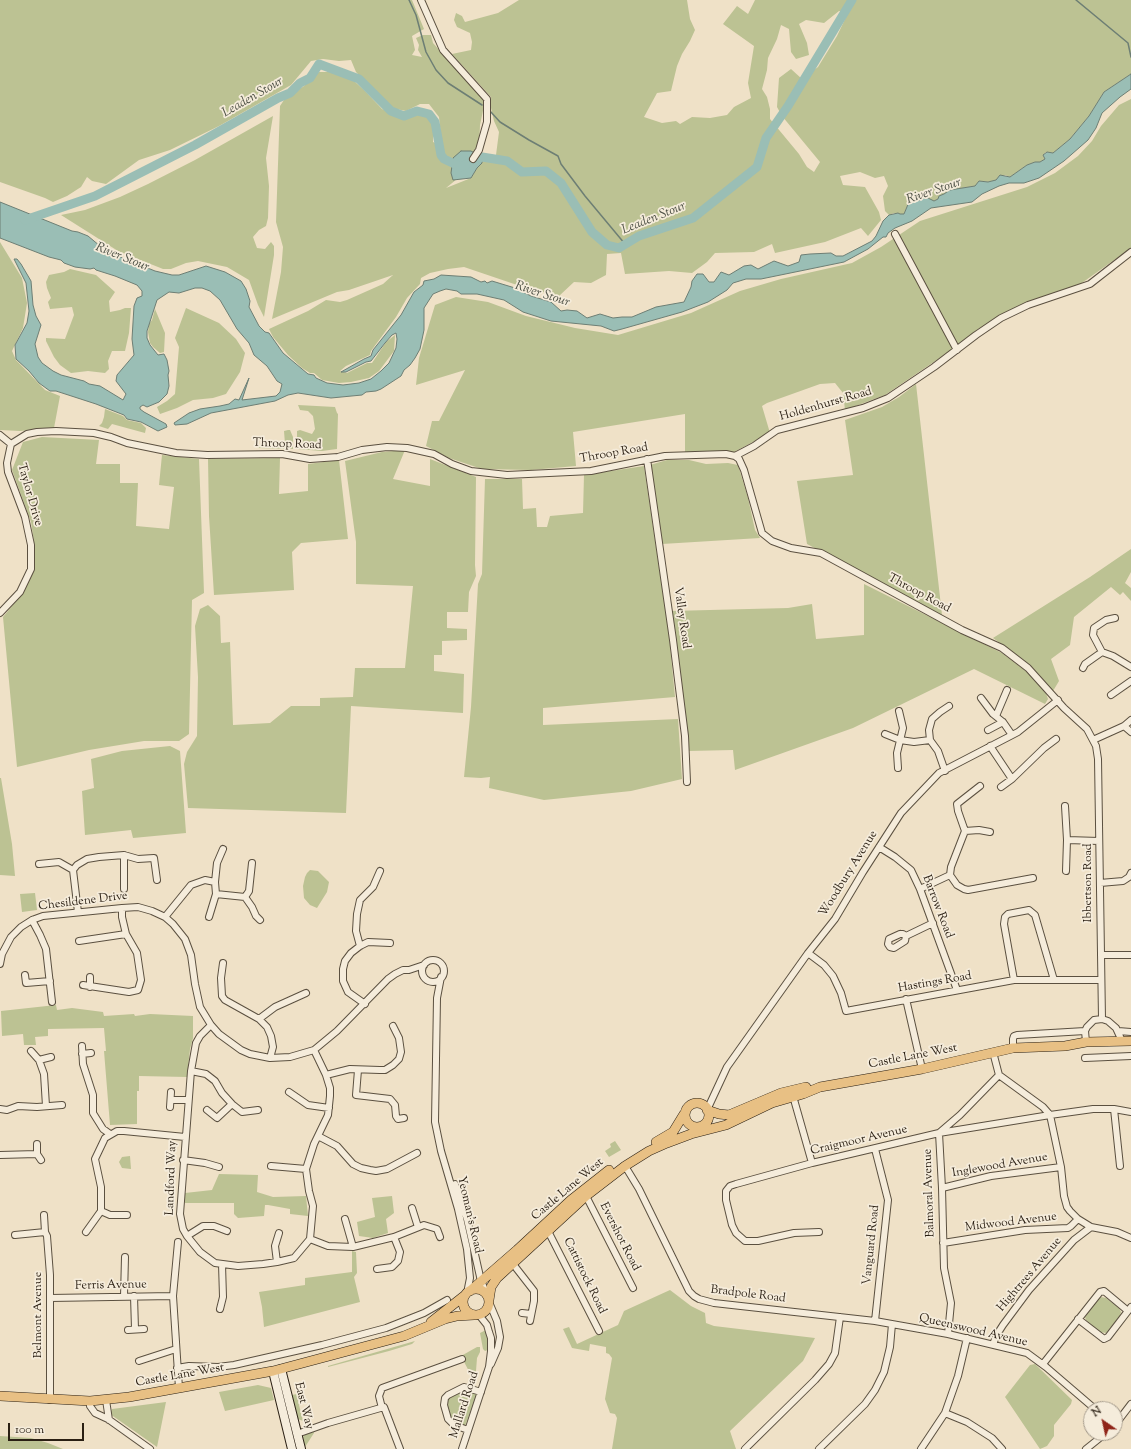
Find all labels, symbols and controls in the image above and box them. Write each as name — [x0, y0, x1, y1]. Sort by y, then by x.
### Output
water label: Leaden Stour — [220, 74, 286, 122]
water label: River Stour — [905, 175, 963, 209]
water label: Leaden Stour — [620, 199, 688, 239]
water label: River Stour — [93, 240, 151, 276]
water label: River Stour — [513, 279, 571, 311]
street label: Holdenhurst Road — [778, 385, 874, 425]
street label: Throop Road — [252, 437, 322, 453]
street label: Throop Road — [579, 441, 649, 467]
street label: Taylor Drive — [13, 462, 45, 528]
street label: Throop Road — [885, 571, 953, 617]
street label: Valley Road — [670, 586, 692, 650]
street label: Woodbury Avenue — [817, 828, 881, 920]
street label: Ibbertson Road — [1082, 843, 1096, 923]
street label: Barrow Road — [918, 873, 956, 941]
street label: Chesildene Drive — [38, 889, 128, 915]
street label: Hastings Road — [897, 969, 973, 997]
street label: Castle Lane West — [868, 1041, 958, 1073]
street label: Craigmoor Avenue — [809, 1123, 909, 1159]
street label: Landford Way — [163, 1140, 181, 1216]
street label: Balmoral Avenue — [921, 1148, 939, 1238]
street label: Inglewood Avenue — [951, 1151, 1049, 1181]
street label: Castle Lane West — [529, 1156, 607, 1224]
street label: Yeoman's Road — [453, 1175, 485, 1255]
street label: Evershot Road — [596, 1200, 642, 1274]
street label: Vanguard Road — [861, 1204, 883, 1286]
street label: Midwood Avenue — [964, 1210, 1058, 1236]
street label: Cattistock Road — [559, 1235, 609, 1317]
street label: Hightrees Avenue — [995, 1235, 1065, 1315]
street label: Belmont Avenue — [32, 1272, 46, 1358]
street label: Ferris Avenue — [75, 1278, 147, 1294]
street label: Bradpole Road — [710, 1283, 786, 1307]
street label: Queenswood Avenue — [917, 1311, 1029, 1351]
street label: Castle Lane West — [135, 1361, 225, 1391]
street label: Mallard Road — [447, 1370, 483, 1440]
street label: East Way — [290, 1381, 316, 1431]
north arrow — [1083, 1401, 1123, 1441]
text: N — [1089, 1403, 1105, 1421]
scale bar — [10, 1415, 86, 1441]
text: 100 m — [15, 1421, 44, 1439]

